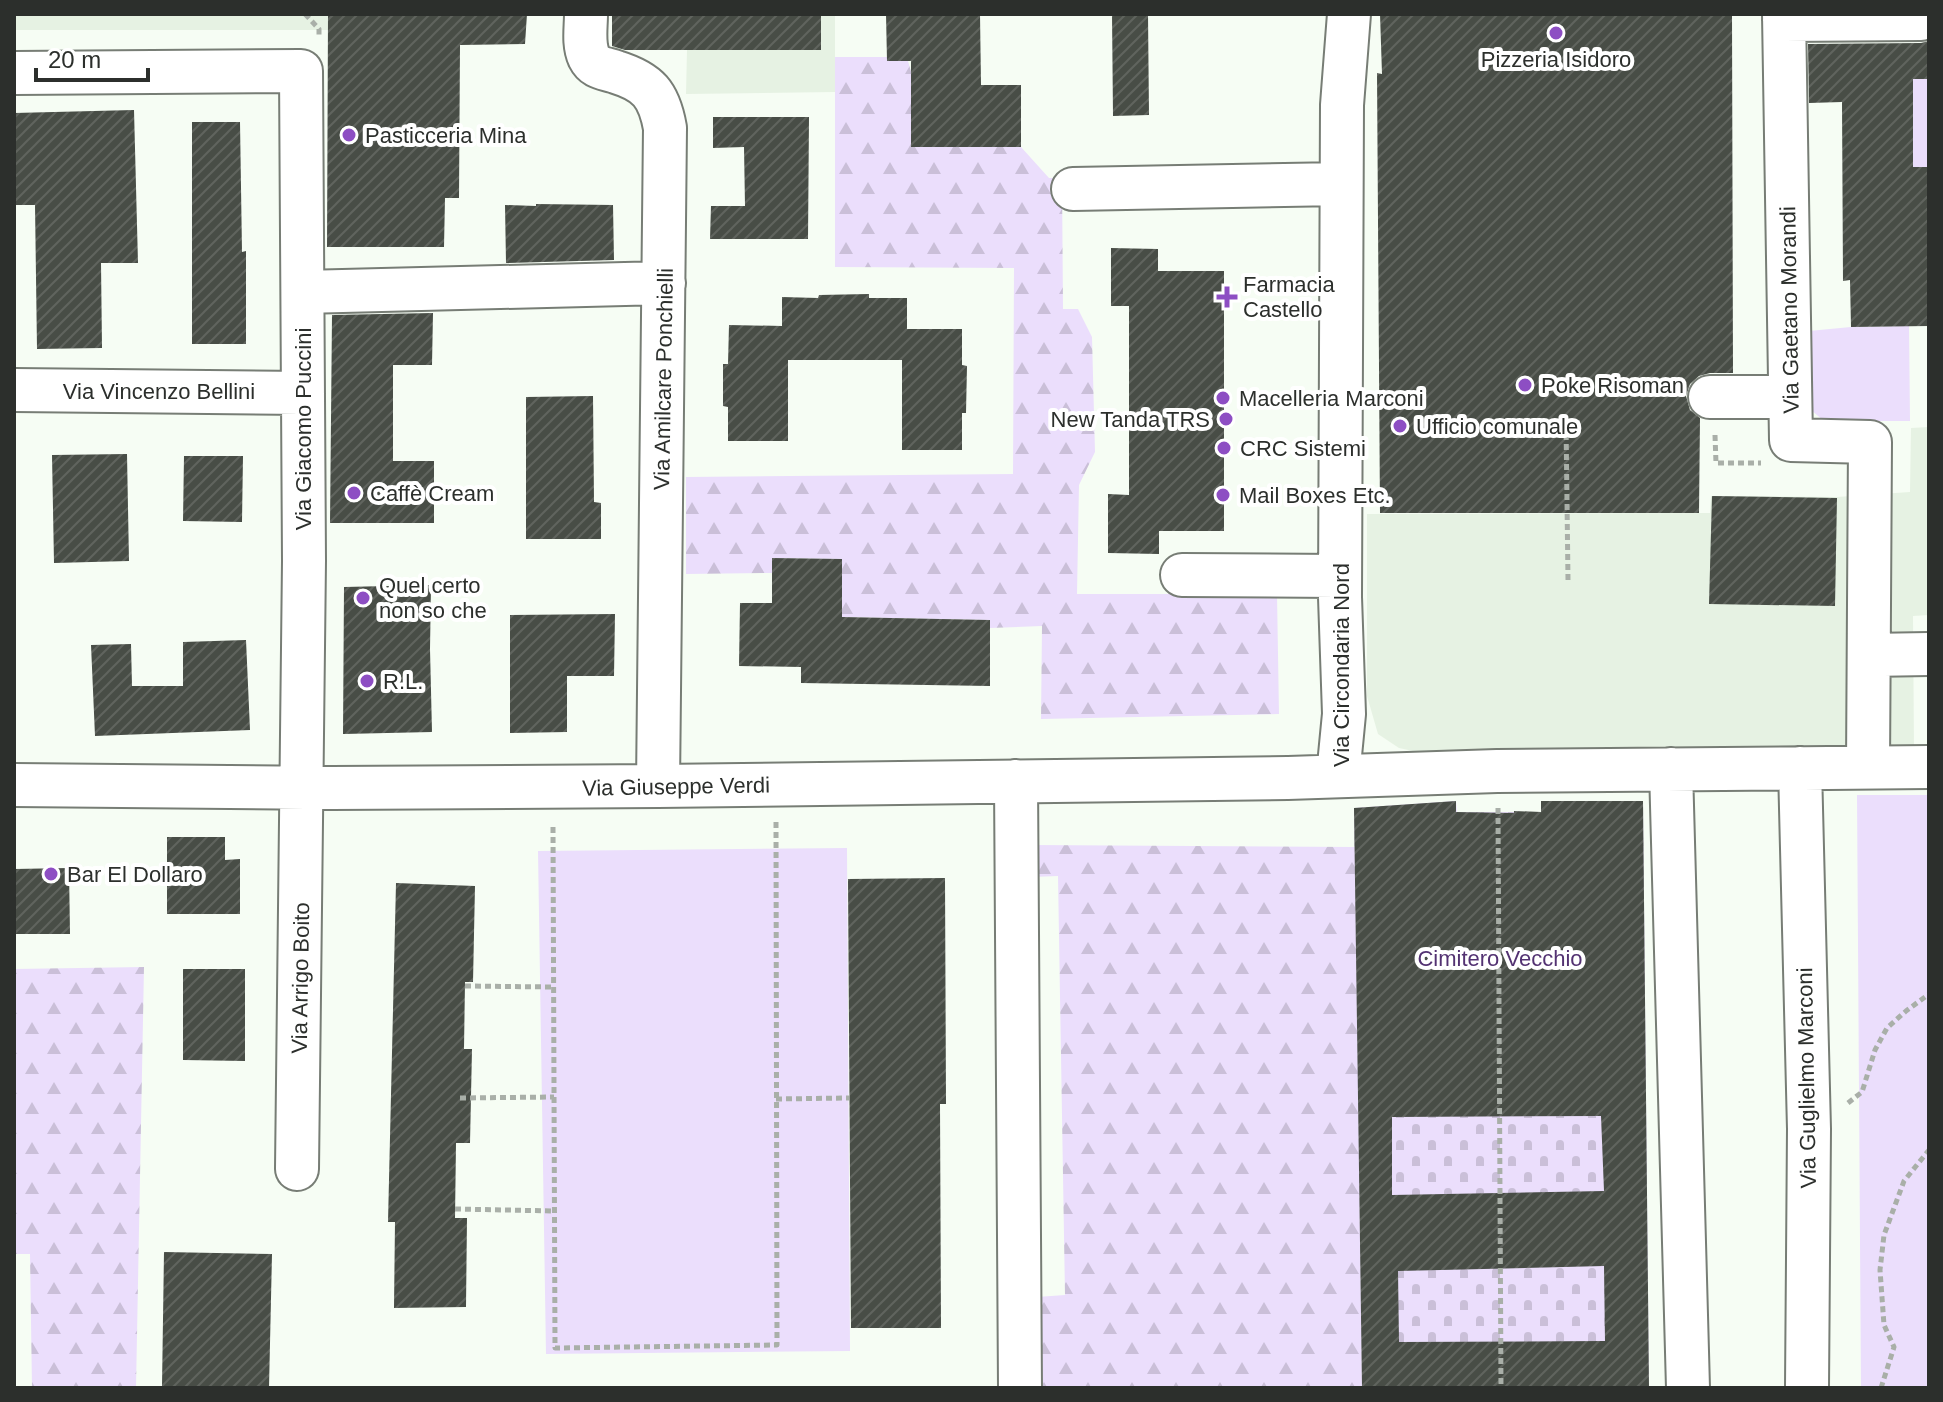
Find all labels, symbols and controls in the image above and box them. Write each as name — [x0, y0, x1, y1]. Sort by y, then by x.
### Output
marker: Pizzeria Isidoro — [1547, 24, 1565, 42]
scale bar — [36, 32, 148, 82]
text: 20 m — [48, 46, 101, 73]
place label: Pizzeria Isidoro — [1481, 47, 1631, 72]
place label: Pasticceria Mina — [365, 123, 527, 148]
marker: Pasticceria Mina — [340, 126, 358, 144]
street label: Via Gaetano Morandi — [1775, 206, 1804, 414]
street label: Via Amilcare Ponchielli — [649, 268, 678, 490]
place label: Farmacia Castello — [1243, 272, 1335, 322]
marker: Farmacia Castello — [1218, 288, 1236, 306]
street label: Via Giacomo Puccini — [291, 328, 316, 530]
place label: Poke Risoman — [1541, 373, 1684, 398]
marker: Poke Risoman — [1516, 376, 1534, 394]
street label: Via Vincenzo Bellini — [63, 379, 255, 404]
place label: Macelleria Marconi — [1239, 386, 1424, 411]
marker: Macelleria Marconi — [1214, 389, 1232, 407]
place label: New Tanda TRS — [1051, 407, 1210, 432]
marker: New Tanda TRS — [1217, 410, 1235, 428]
place label: Ufficio comunale — [1416, 414, 1578, 439]
marker: Ufficio comunale — [1391, 417, 1409, 435]
place label: CRC Sistemi — [1240, 436, 1366, 461]
marker: CRC Sistemi — [1215, 439, 1233, 457]
place label: Caffè Cream — [370, 481, 494, 506]
place label: Mail Boxes Etc. — [1239, 483, 1391, 508]
marker: Caffè Cream — [345, 484, 363, 502]
marker: Mail Boxes Etc. — [1214, 486, 1232, 504]
street label: Via Circondaria Nord — [1329, 563, 1354, 767]
place label: Quel certo non so che — [379, 573, 487, 623]
marker: Quel certo non so che — [354, 589, 372, 607]
place label: R.L. — [383, 669, 423, 694]
marker: R.L. — [358, 672, 376, 690]
street label: Via Giuseppe Verdi — [582, 772, 770, 801]
place label: Bar El Dollaro — [67, 862, 203, 887]
marker: Bar El Dollaro — [42, 865, 60, 883]
street label: Via Arrigo Boito — [287, 902, 314, 1054]
park label: Cimitero Vecchio — [1417, 946, 1583, 971]
street label: Via Guglielmo Marconi — [1792, 967, 1821, 1189]

